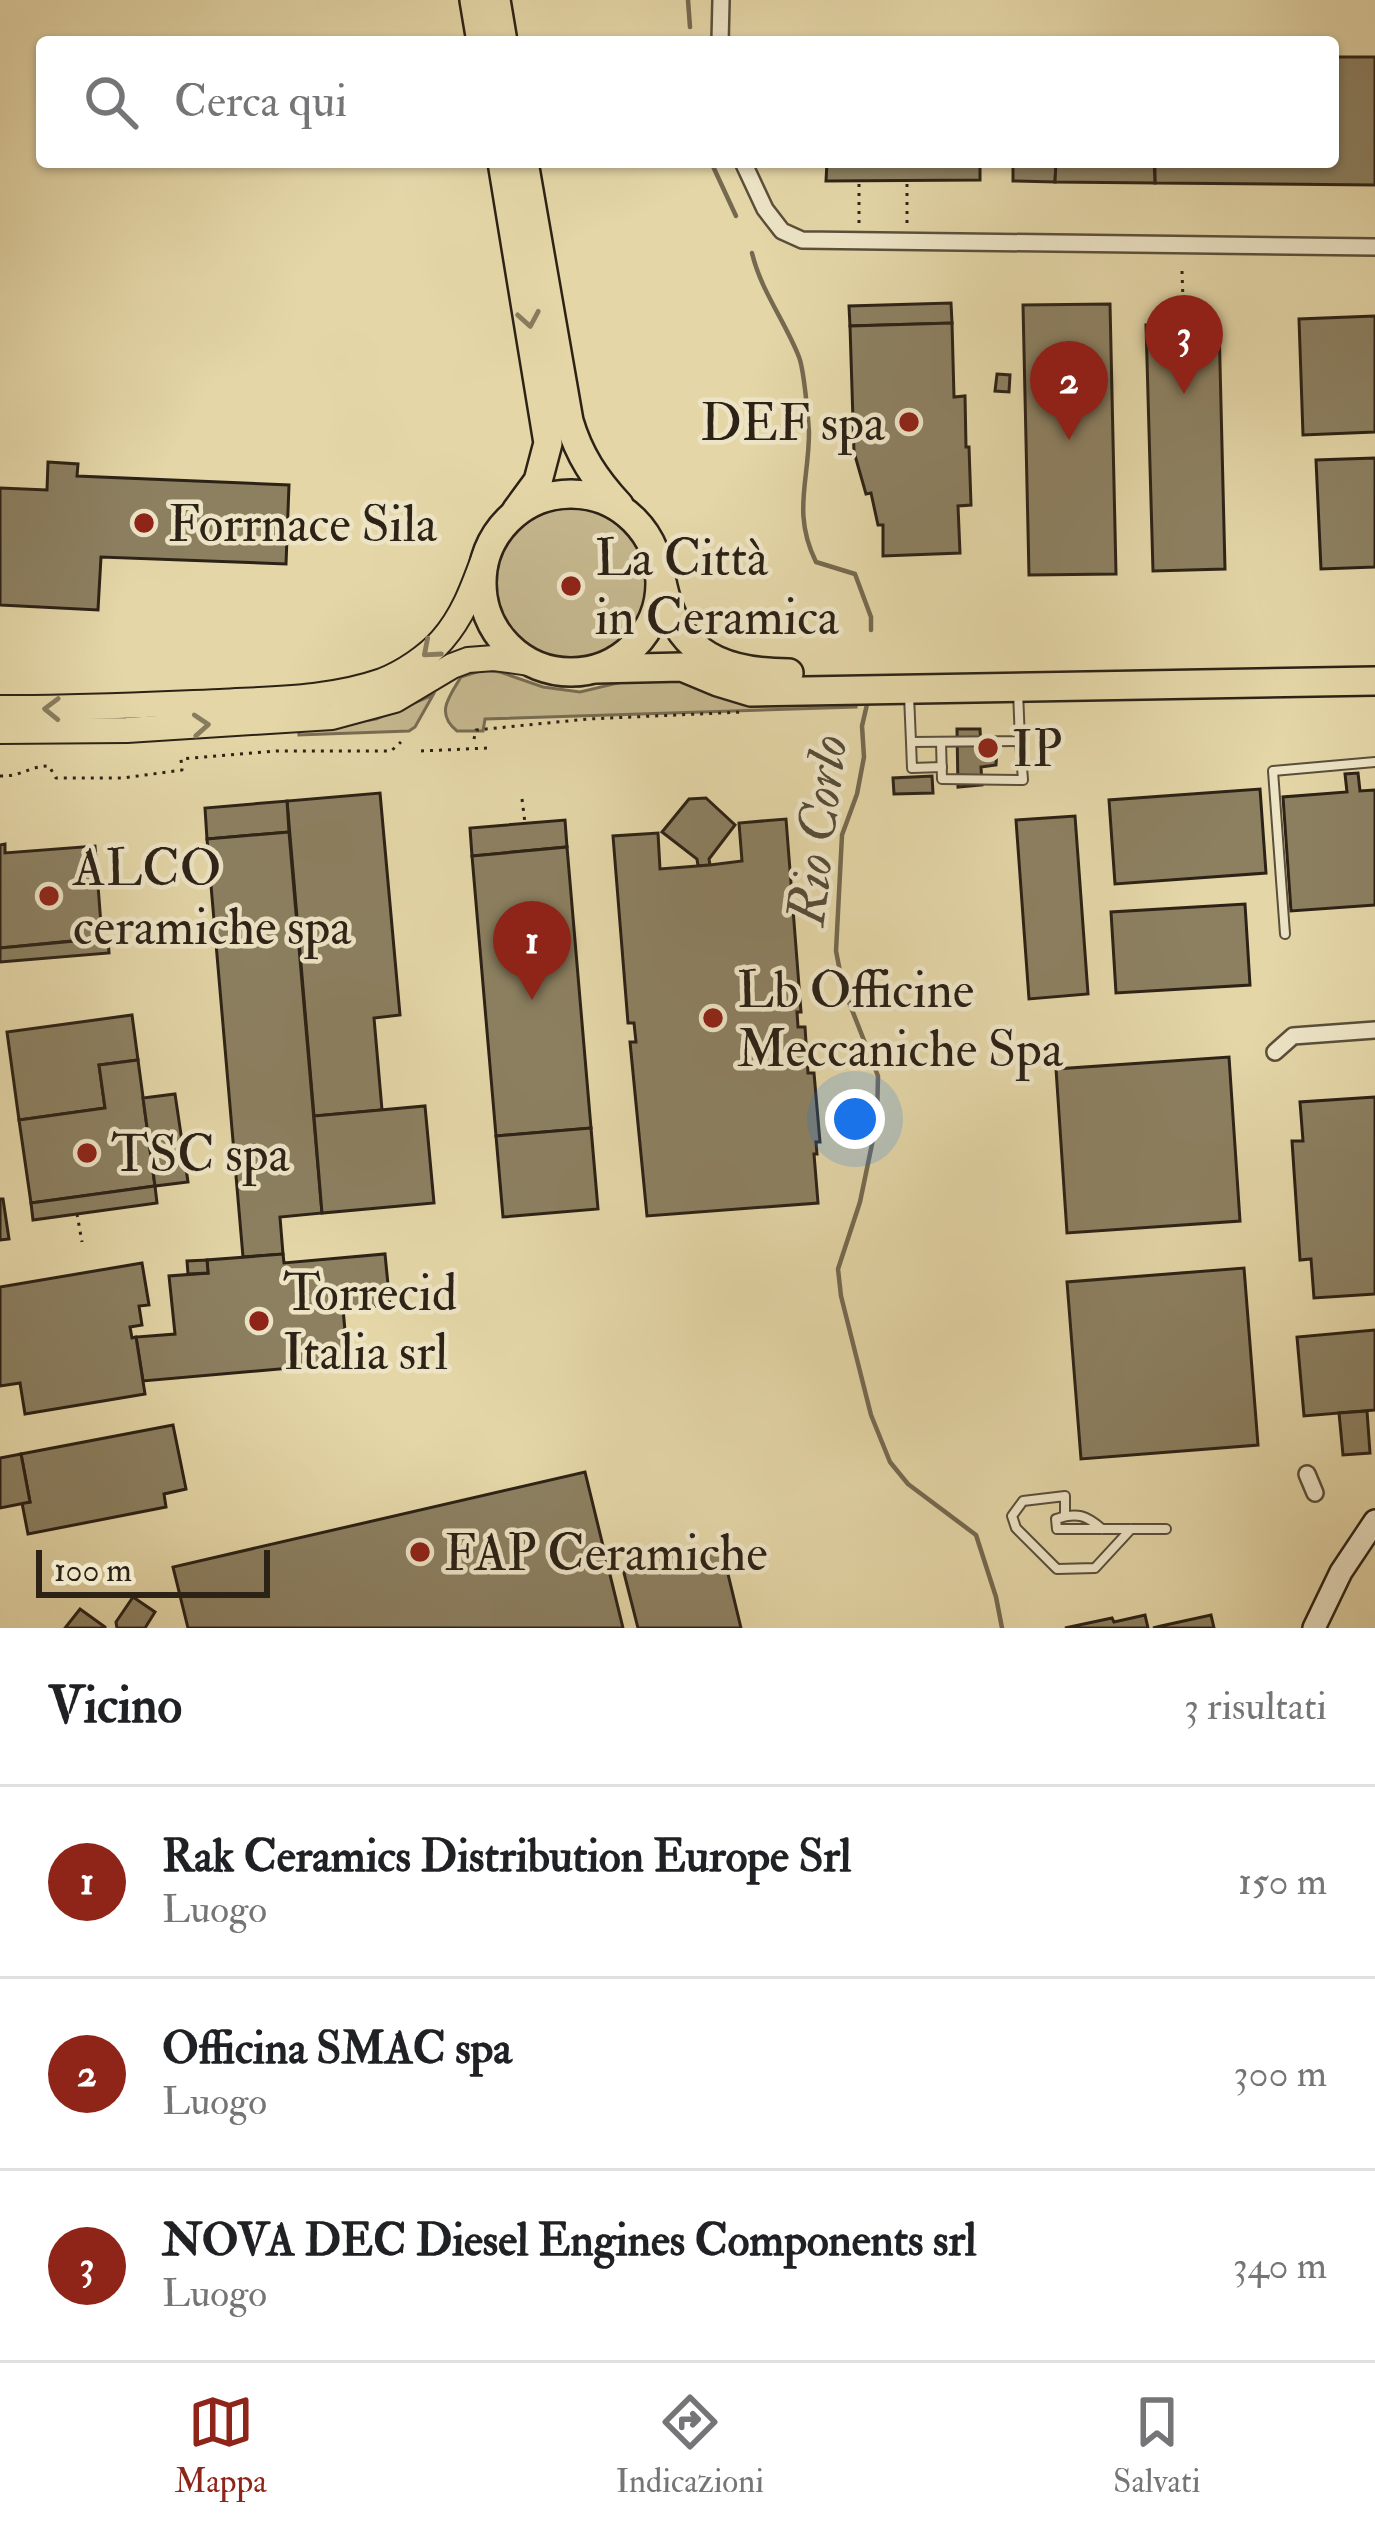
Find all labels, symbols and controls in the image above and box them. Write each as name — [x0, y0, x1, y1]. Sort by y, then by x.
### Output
search box — [36, 36, 1339, 168]
icon: search — [78, 69, 144, 135]
text: Cerca qui — [174, 74, 347, 130]
pin: 3 — [1145, 295, 1223, 394]
one-way arrow — [515, 308, 540, 328]
pin: 2 — [1030, 341, 1108, 440]
place label: DEF spa — [700, 392, 886, 456]
marker: DEF spa — [896, 409, 922, 435]
place label: Forrnace Sila — [168, 493, 438, 557]
marker: Forrnace Sila — [131, 510, 157, 536]
place label: La Città in Ceramica — [595, 527, 840, 650]
marker: La Città in Ceramica — [558, 573, 584, 599]
one-way arrow — [422, 636, 443, 657]
one-way arrow — [42, 696, 60, 722]
one-way arrow — [192, 713, 211, 739]
place label: IP — [1012, 718, 1062, 782]
water label: Rio Corlo — [772, 731, 863, 931]
marker: IP — [975, 735, 1001, 761]
place label: ALCO ceramiche spa — [72, 837, 352, 960]
marker: ALCO ceramiche spa — [36, 883, 62, 909]
pin: 1 — [493, 901, 571, 1000]
place label: Lb Officine Meccaniche Spa — [737, 959, 1064, 1082]
marker: Lb Officine Meccaniche Spa — [700, 1005, 726, 1031]
your location — [825, 1089, 885, 1149]
place label: TSC spa — [111, 1123, 291, 1187]
marker: TSC spa — [74, 1140, 100, 1166]
place label: Torrecid Italia srl — [283, 1262, 457, 1385]
marker: Torrecid Italia srl — [246, 1308, 272, 1334]
place label: FAP Ceramiche — [444, 1522, 768, 1586]
marker: FAP Ceramiche — [407, 1539, 433, 1565]
scale bar — [36, 1544, 270, 1597]
text: 100 m — [54, 1550, 132, 1591]
text: Vicino — [48, 1674, 182, 1738]
text: 3 risultati — [1184, 1682, 1327, 1731]
text: Rak Ceramics Distribution Europe Srl — [162, 1829, 851, 1885]
text: 1 — [80, 1857, 94, 1906]
text: 150 m — [1238, 1857, 1327, 1906]
text: Luogo — [162, 1885, 267, 1934]
text: Officina SMAC spa — [162, 2021, 512, 2077]
text: 2 — [77, 2049, 97, 2098]
text: 300 m — [1234, 2049, 1327, 2098]
text: Luogo — [162, 2077, 267, 2126]
text: NOVA DEC Diesel Engines Components srl — [162, 2213, 977, 2269]
text: 3 — [80, 2241, 94, 2290]
text: 340 m — [1233, 2241, 1327, 2290]
text: Luogo — [162, 2269, 267, 2318]
tab: Mappa — [175, 2389, 267, 2502]
tab: Indicazioni — [616, 2389, 764, 2502]
tab: Salvati — [1113, 2389, 1200, 2502]

